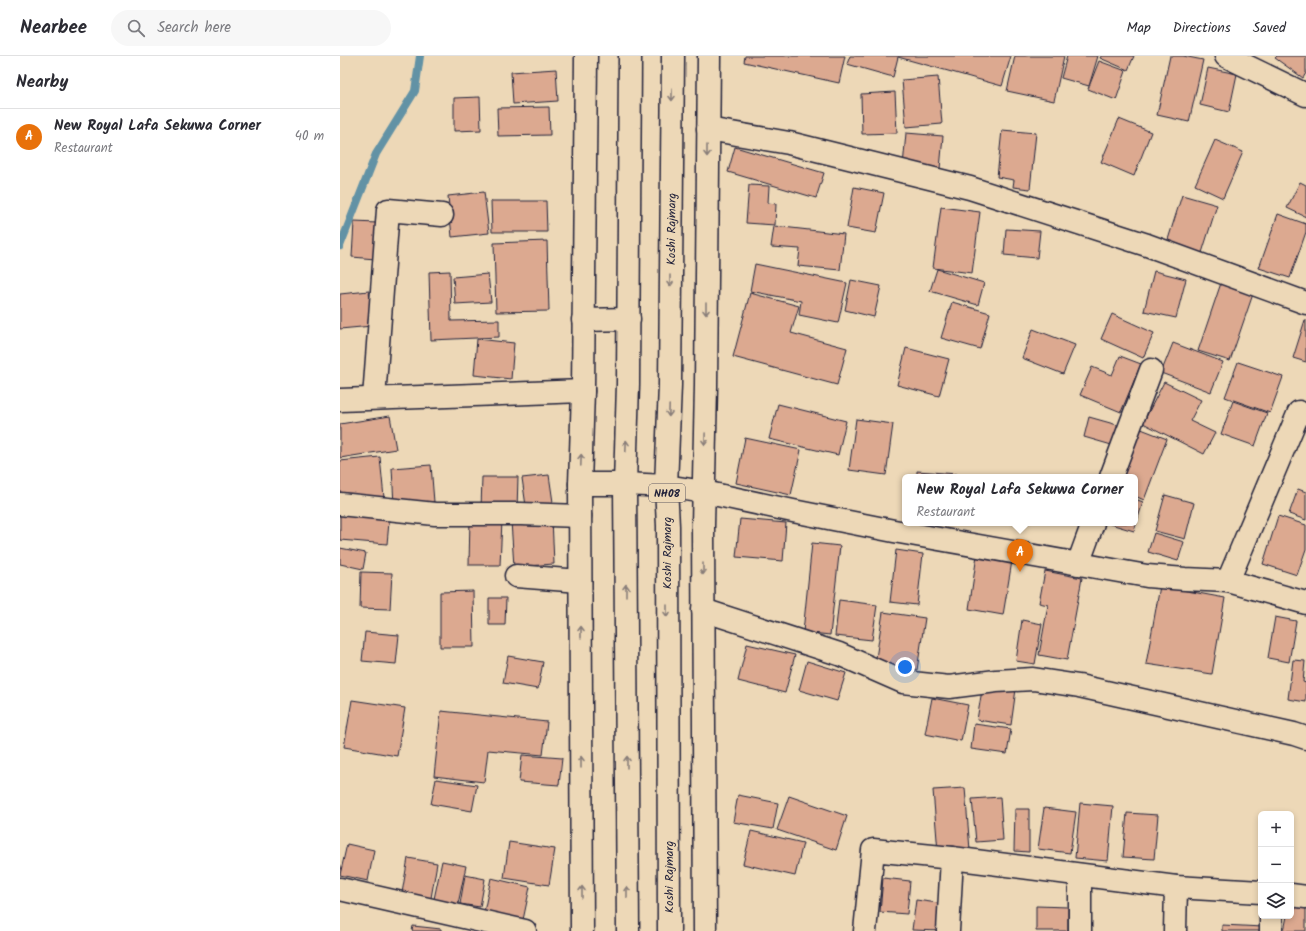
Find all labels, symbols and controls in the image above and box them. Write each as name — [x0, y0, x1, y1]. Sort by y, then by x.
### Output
search box — [111, 10, 391, 46]
text: Nearbee — [20, 13, 87, 43]
text: Search here — [157, 16, 231, 40]
icon: search — [125, 17, 147, 39]
text: Map — [1126, 17, 1151, 39]
text: Directions — [1173, 17, 1231, 39]
text: Saved — [1253, 17, 1286, 39]
text: Nearby — [16, 69, 68, 96]
one-way arrow — [668, 88, 675, 101]
text: New Royal Lafa Sekuwa Corner — [54, 114, 261, 138]
text: A — [25, 126, 33, 147]
text: 40 m — [295, 126, 324, 147]
text: Restaurant — [54, 138, 113, 159]
one-way arrow — [704, 144, 711, 157]
street label: Koshi Rajmarg — [662, 193, 682, 265]
one-way arrow — [666, 274, 674, 287]
one-way arrow — [702, 302, 710, 315]
one-way arrow — [665, 404, 673, 417]
one-way arrow — [701, 432, 709, 445]
one-way arrow — [622, 440, 630, 453]
one-way arrow — [577, 454, 584, 467]
popup — [902, 474, 1138, 526]
text: New Royal Lafa Sekuwa Corner — [916, 478, 1124, 502]
road number: NH08 — [649, 484, 685, 502]
text: Restaurant — [916, 502, 975, 523]
street label: Koshi Rajmarg — [658, 517, 677, 589]
pin: A — [1007, 539, 1033, 572]
one-way arrow — [699, 562, 707, 575]
one-way arrow — [622, 584, 630, 597]
one-way arrow — [663, 604, 671, 617]
one-way arrow — [577, 626, 585, 639]
your location — [895, 657, 915, 677]
one-way arrow — [577, 756, 585, 769]
one-way arrow — [623, 756, 631, 769]
map controls — [1258, 811, 1294, 919]
button: + — [1258, 811, 1294, 847]
street label: Koshi Rajmarg — [660, 841, 679, 913]
button: − — [1258, 847, 1294, 883]
button: layers — [1258, 883, 1294, 919]
one-way arrow — [578, 886, 586, 899]
one-way arrow — [623, 886, 631, 899]

